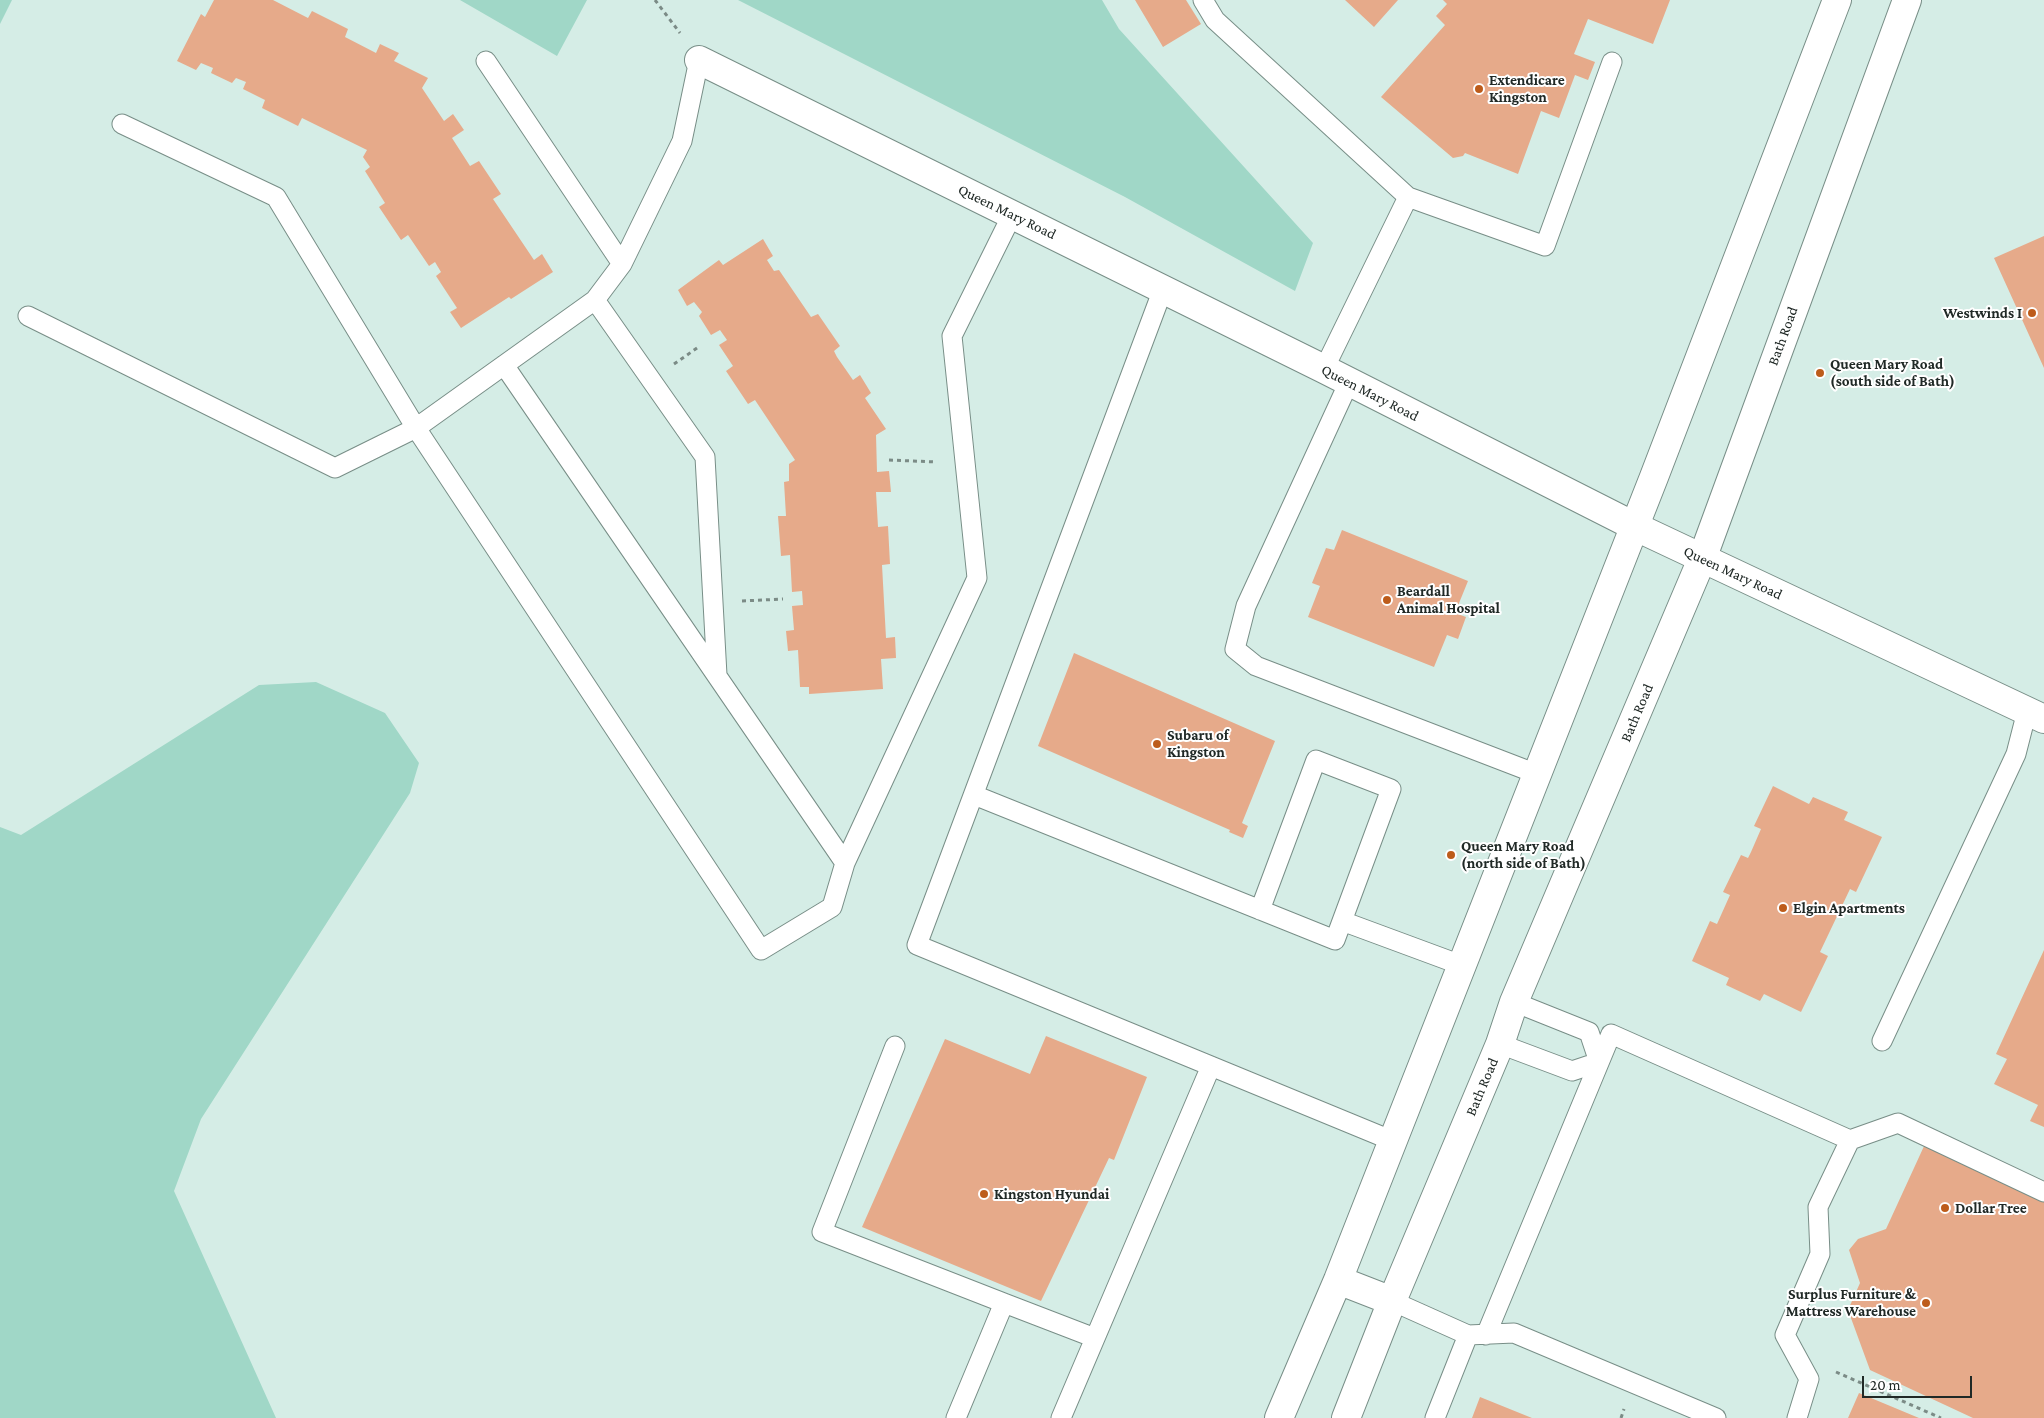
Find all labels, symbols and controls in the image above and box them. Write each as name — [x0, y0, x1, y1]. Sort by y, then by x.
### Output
place label: Extendicare Kingston — [1489, 71, 1565, 106]
marker: Extendicare Kingston — [1473, 83, 1485, 95]
street label: Queen Mary Road — [955, 180, 1059, 244]
street label: Bath Road — [1764, 304, 1802, 368]
place label: Westwinds I — [1943, 304, 2022, 322]
marker: Westwinds I — [2026, 307, 2038, 319]
place label: Queen Mary Road (south side of Bath) — [1830, 355, 1955, 390]
street label: Queen Mary Road — [1318, 361, 1422, 425]
marker: Queen Mary Road (south side of Bath) — [1814, 367, 1826, 379]
street label: Queen Mary Road — [1681, 542, 1785, 604]
place label: Beardall Animal Hospital — [1397, 582, 1500, 617]
marker: Beardall Animal Hospital — [1381, 594, 1393, 606]
street label: Bath Road — [1617, 681, 1657, 745]
place label: Subaru of Kingston — [1167, 726, 1229, 761]
marker: Subaru of Kingston — [1151, 738, 1163, 750]
place label: Queen Mary Road (north side of Bath) — [1461, 837, 1586, 872]
marker: Queen Mary Road (north side of Bath) — [1445, 849, 1457, 861]
place label: Elgin Apartments — [1793, 899, 1905, 917]
marker: Elgin Apartments — [1777, 902, 1789, 914]
street label: Bath Road — [1462, 1055, 1502, 1119]
place label: Kingston Hyundai — [994, 1185, 1109, 1203]
marker: Kingston Hyundai — [978, 1188, 990, 1200]
place label: Dollar Tree — [1955, 1199, 2027, 1217]
marker: Dollar Tree — [1939, 1202, 1951, 1214]
place label: Surplus Furniture & Mattress Warehouse — [1786, 1285, 1916, 1320]
marker: Surplus Furniture & Mattress Warehouse — [1920, 1297, 1932, 1309]
scale bar — [1864, 1366, 1974, 1398]
text: 20 m — [1870, 1377, 1901, 1393]

